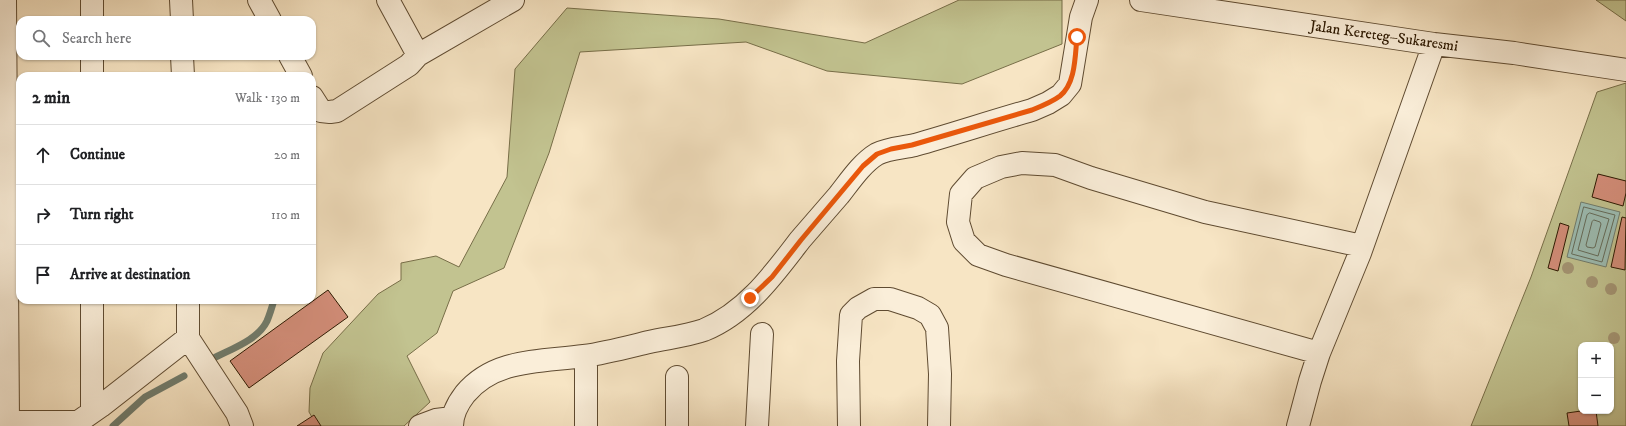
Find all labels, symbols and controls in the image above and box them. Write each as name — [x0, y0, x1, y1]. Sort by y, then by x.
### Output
search box — [16, 16, 316, 60]
street label: Jalan Kereteg–Sukaresmi — [1307, 16, 1459, 56]
icon: search — [30, 27, 52, 49]
route start — [1068, 28, 1086, 46]
text: Search here — [62, 29, 131, 48]
text: 2 min — [32, 87, 70, 109]
text: Walk · 130 m — [235, 90, 300, 106]
icon: ahead — [32, 144, 54, 166]
text: Continue — [70, 145, 125, 164]
text: 20 m — [274, 147, 300, 163]
icon: right — [32, 204, 54, 226]
text: Turn right — [70, 205, 133, 224]
text: 110 m — [271, 207, 300, 223]
icon: arrive — [32, 264, 54, 286]
text: Arrive at destination — [70, 265, 190, 284]
route end — [741, 289, 759, 307]
map controls — [1578, 342, 1614, 414]
button: + — [1578, 342, 1614, 378]
button: − — [1578, 378, 1614, 414]

